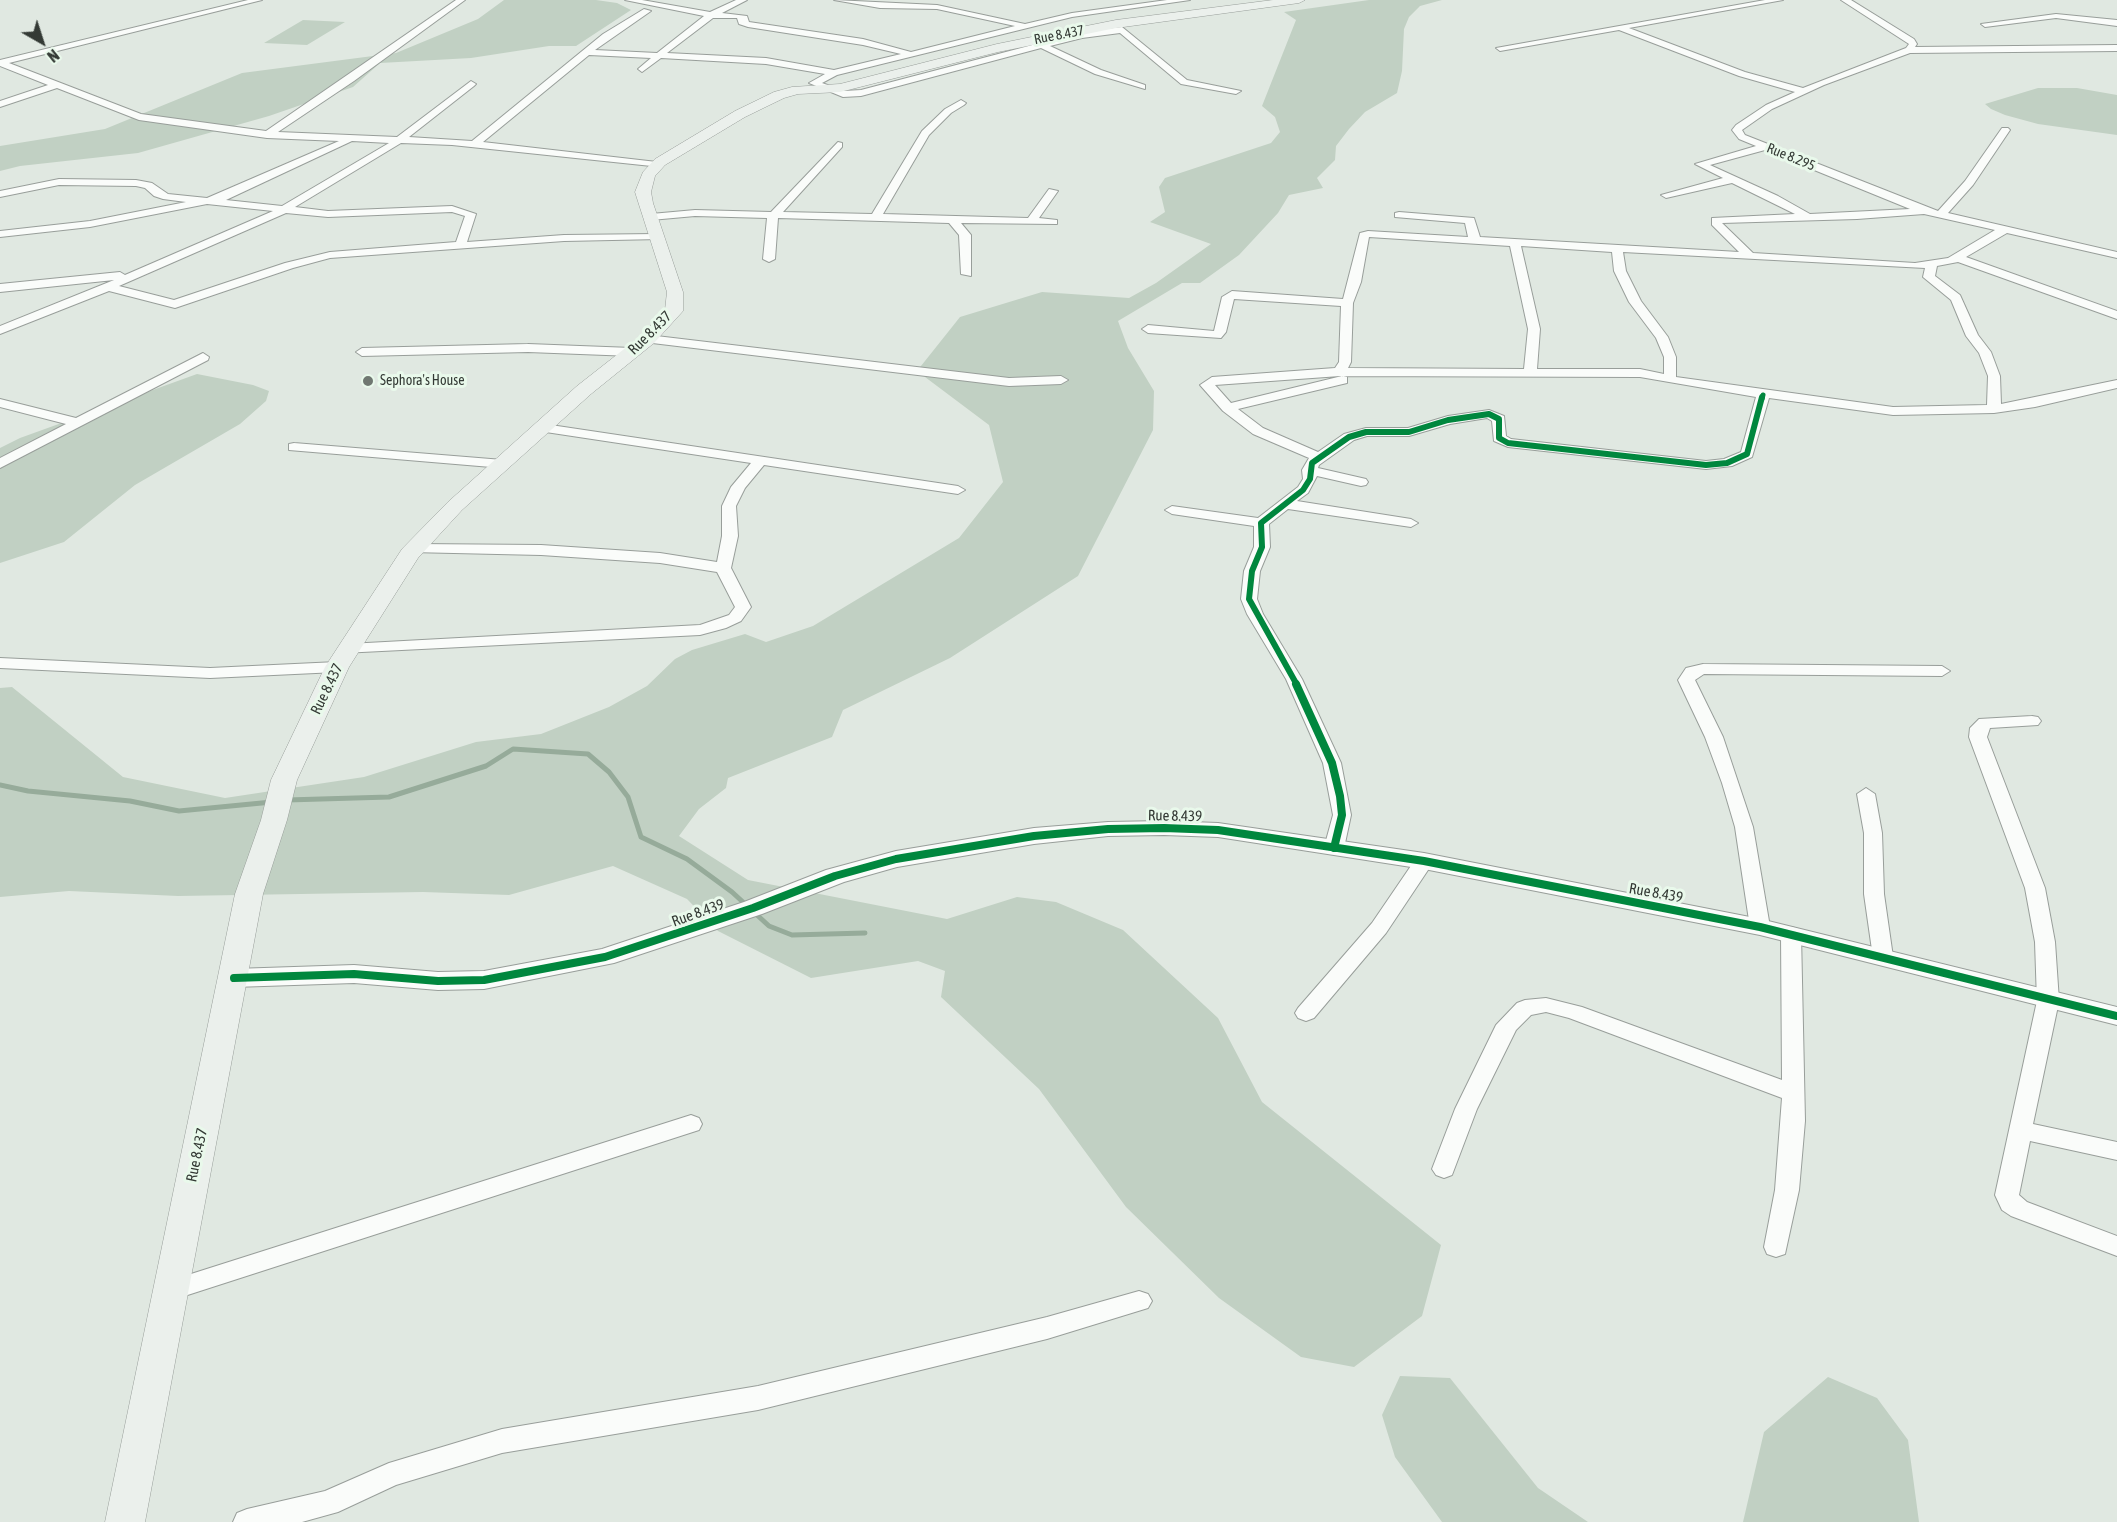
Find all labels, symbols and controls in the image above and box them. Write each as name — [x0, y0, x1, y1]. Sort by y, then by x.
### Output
north arrow — [12, 12, 72, 72]
street label: Rue 8.437 — [1032, 22, 1086, 48]
text: N — [44, 46, 63, 66]
street label: Rue 8.295 — [1764, 140, 1818, 174]
street label: Rue 8.437 — [624, 307, 676, 359]
place label: Sephora's House — [380, 373, 465, 389]
marker: Sephora's House — [361, 374, 375, 388]
street label: Rue 8.437 — [307, 661, 347, 717]
street label: Rue 8.439 — [1148, 807, 1202, 825]
street label: Rue 8.439 — [1628, 879, 1684, 907]
street label: Rue 8.439 — [669, 895, 727, 931]
street label: Rue 8.437 — [183, 1126, 211, 1184]

